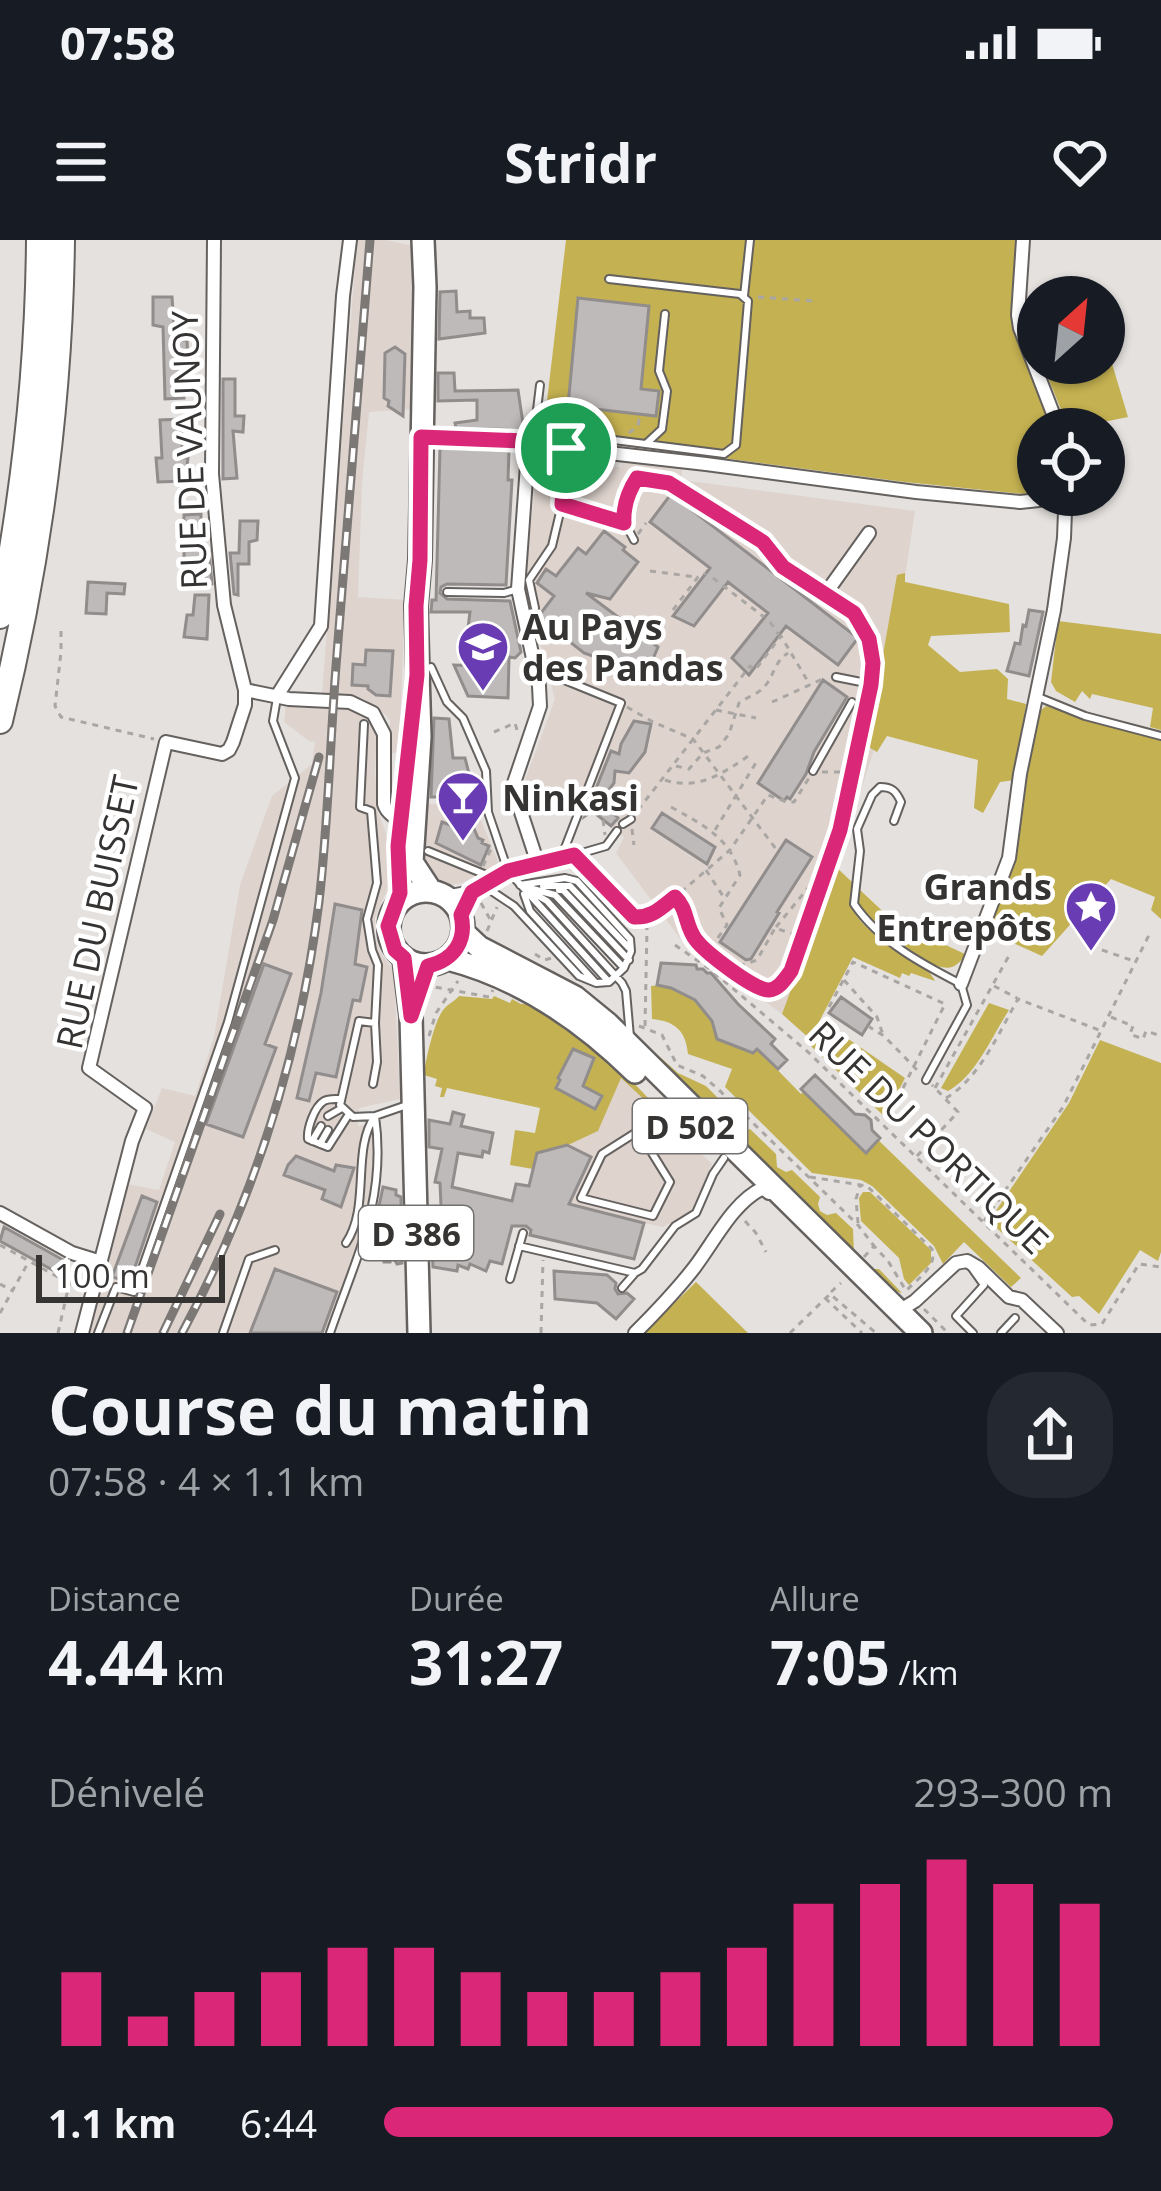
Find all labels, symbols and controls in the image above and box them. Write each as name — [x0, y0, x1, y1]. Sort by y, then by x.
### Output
text: 07:58 — [60, 12, 176, 73]
text: Stridr — [504, 125, 657, 199]
icon: menu — [48, 129, 114, 195]
icon: heart — [1047, 129, 1113, 195]
north arrow — [1017, 276, 1125, 384]
map controls — [1017, 276, 1125, 516]
street label: RUE DE VAUNOY — [160, 309, 218, 590]
pin — [515, 397, 617, 499]
button: locate — [1017, 408, 1125, 516]
icon: arrive — [533, 415, 599, 481]
place label: Au Pays des Pandas — [522, 602, 724, 692]
school or university icon: Au Pays des Pandas — [455, 619, 511, 693]
bar icon: Ninkasi — [435, 769, 491, 843]
street label: RUE DU BUISSET — [44, 771, 150, 1053]
place label: Ninkasi — [502, 773, 639, 822]
place label: Grands Entrepôts — [876, 862, 1052, 952]
place icon: Grands Entrepôts — [1063, 879, 1119, 953]
street label: RUE DU PORTIQUE — [798, 1010, 1060, 1264]
road number: D 502 — [633, 1099, 747, 1153]
road number: D 386 — [359, 1206, 473, 1260]
scale bar — [36, 1249, 225, 1302]
text: 100 m — [54, 1253, 150, 1298]
text: Course du matin — [48, 1364, 592, 1454]
button: share — [987, 1372, 1113, 1498]
text: 07:58 · 4 × 1.1 km — [48, 1454, 364, 1507]
text: Distance — [48, 1576, 181, 1621]
text: Durée — [409, 1576, 504, 1621]
text: Allure — [770, 1576, 860, 1621]
text: 4.44 — [48, 1621, 168, 1703]
text: 31:27 — [409, 1621, 563, 1703]
text: 7:05 — [770, 1621, 890, 1703]
text: km — [168, 1650, 225, 1695]
text: /km — [890, 1650, 959, 1695]
text: Dénivelé — [48, 1765, 205, 1818]
text: 293–300 m — [913, 1765, 1113, 1818]
text: 1.1 km — [48, 2096, 176, 2149]
text: 6:44 — [240, 2096, 317, 2149]

